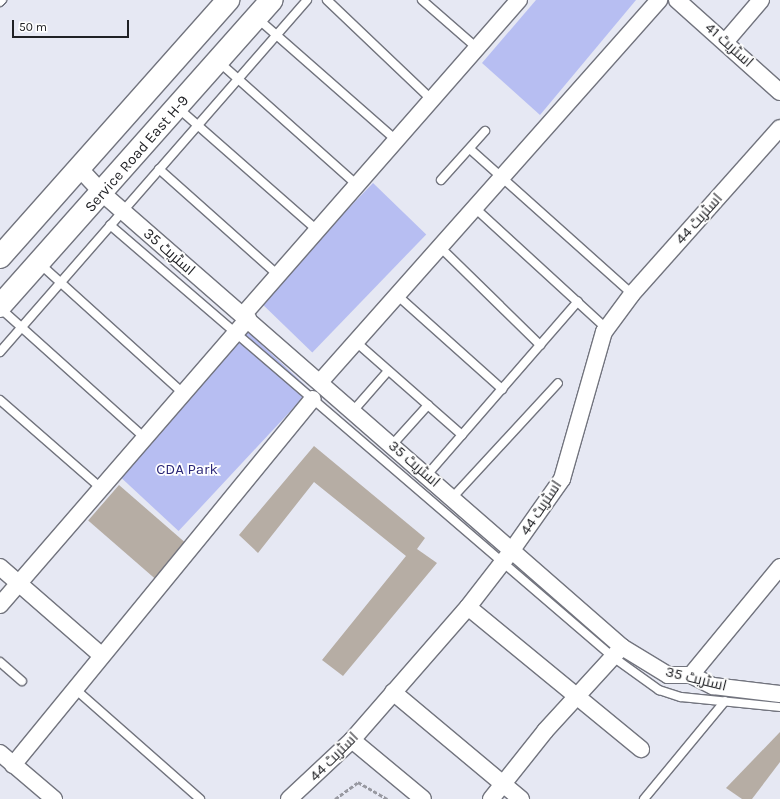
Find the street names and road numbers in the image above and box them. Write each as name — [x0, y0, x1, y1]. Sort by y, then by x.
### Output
street label: اسٹریٹ 41 — [701, 19, 757, 71]
street label: Service Road East H-9 — [81, 92, 193, 216]
street label: اسٹریٹ 44 — [672, 190, 726, 248]
street label: اسٹریٹ 35 — [140, 225, 198, 279]
street label: اسٹریٹ 35 — [385, 437, 443, 491]
street label: اسٹریٹ 44 — [516, 477, 566, 539]
street label: اسٹریٹ 35 — [664, 663, 728, 695]
street label: اسٹریٹ 44 — [306, 729, 362, 785]

